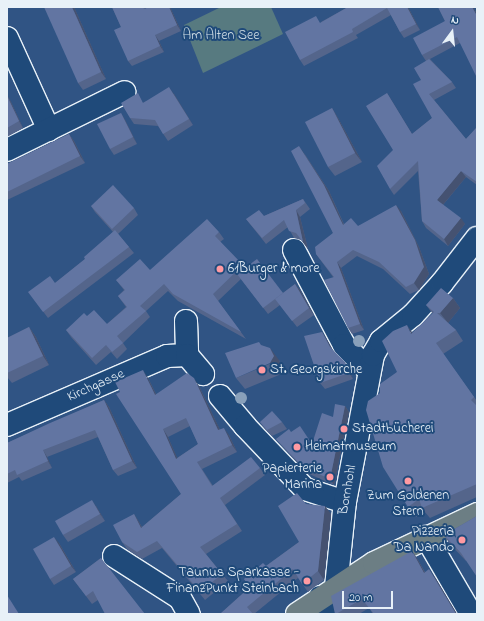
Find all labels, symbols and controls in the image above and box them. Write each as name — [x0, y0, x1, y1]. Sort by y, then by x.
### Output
north arrow — [432, 12, 472, 52]
text: N — [449, 12, 461, 29]
park label: Am Alten See — [183, 28, 259, 44]
place label: 61Burger & more — [228, 261, 319, 277]
marker: 61Burger & more — [215, 264, 225, 274]
place label: St. Georgskirche — [270, 362, 362, 378]
marker: St. Georgskirche — [257, 365, 267, 375]
street label: Kirchgasse — [65, 366, 127, 406]
place label: Stadtbücherei — [352, 421, 433, 437]
marker: Stadtbücherei — [339, 424, 349, 434]
place label: Heimatmuseum — [305, 439, 396, 455]
marker: Heimatmuseum — [292, 442, 302, 452]
place label: Papierterie Marina — [262, 461, 322, 494]
street label: Bornhohl — [335, 464, 361, 516]
marker: Papierterie Marina — [325, 472, 335, 482]
marker: Zum Goldenen Stern — [403, 476, 413, 486]
place label: Zum Goldenen Stern — [367, 488, 449, 520]
place label: Pizzeria Da Nando — [394, 524, 454, 556]
marker: Pizzeria Da Nando — [457, 535, 467, 545]
place label: Taunus Sparkasse - FinanzPunkt Steinbach — [167, 565, 299, 598]
marker: Taunus Sparkasse - FinanzPunkt Steinbach — [302, 576, 312, 586]
scale bar — [344, 583, 395, 609]
text: 20 m — [349, 589, 372, 607]

